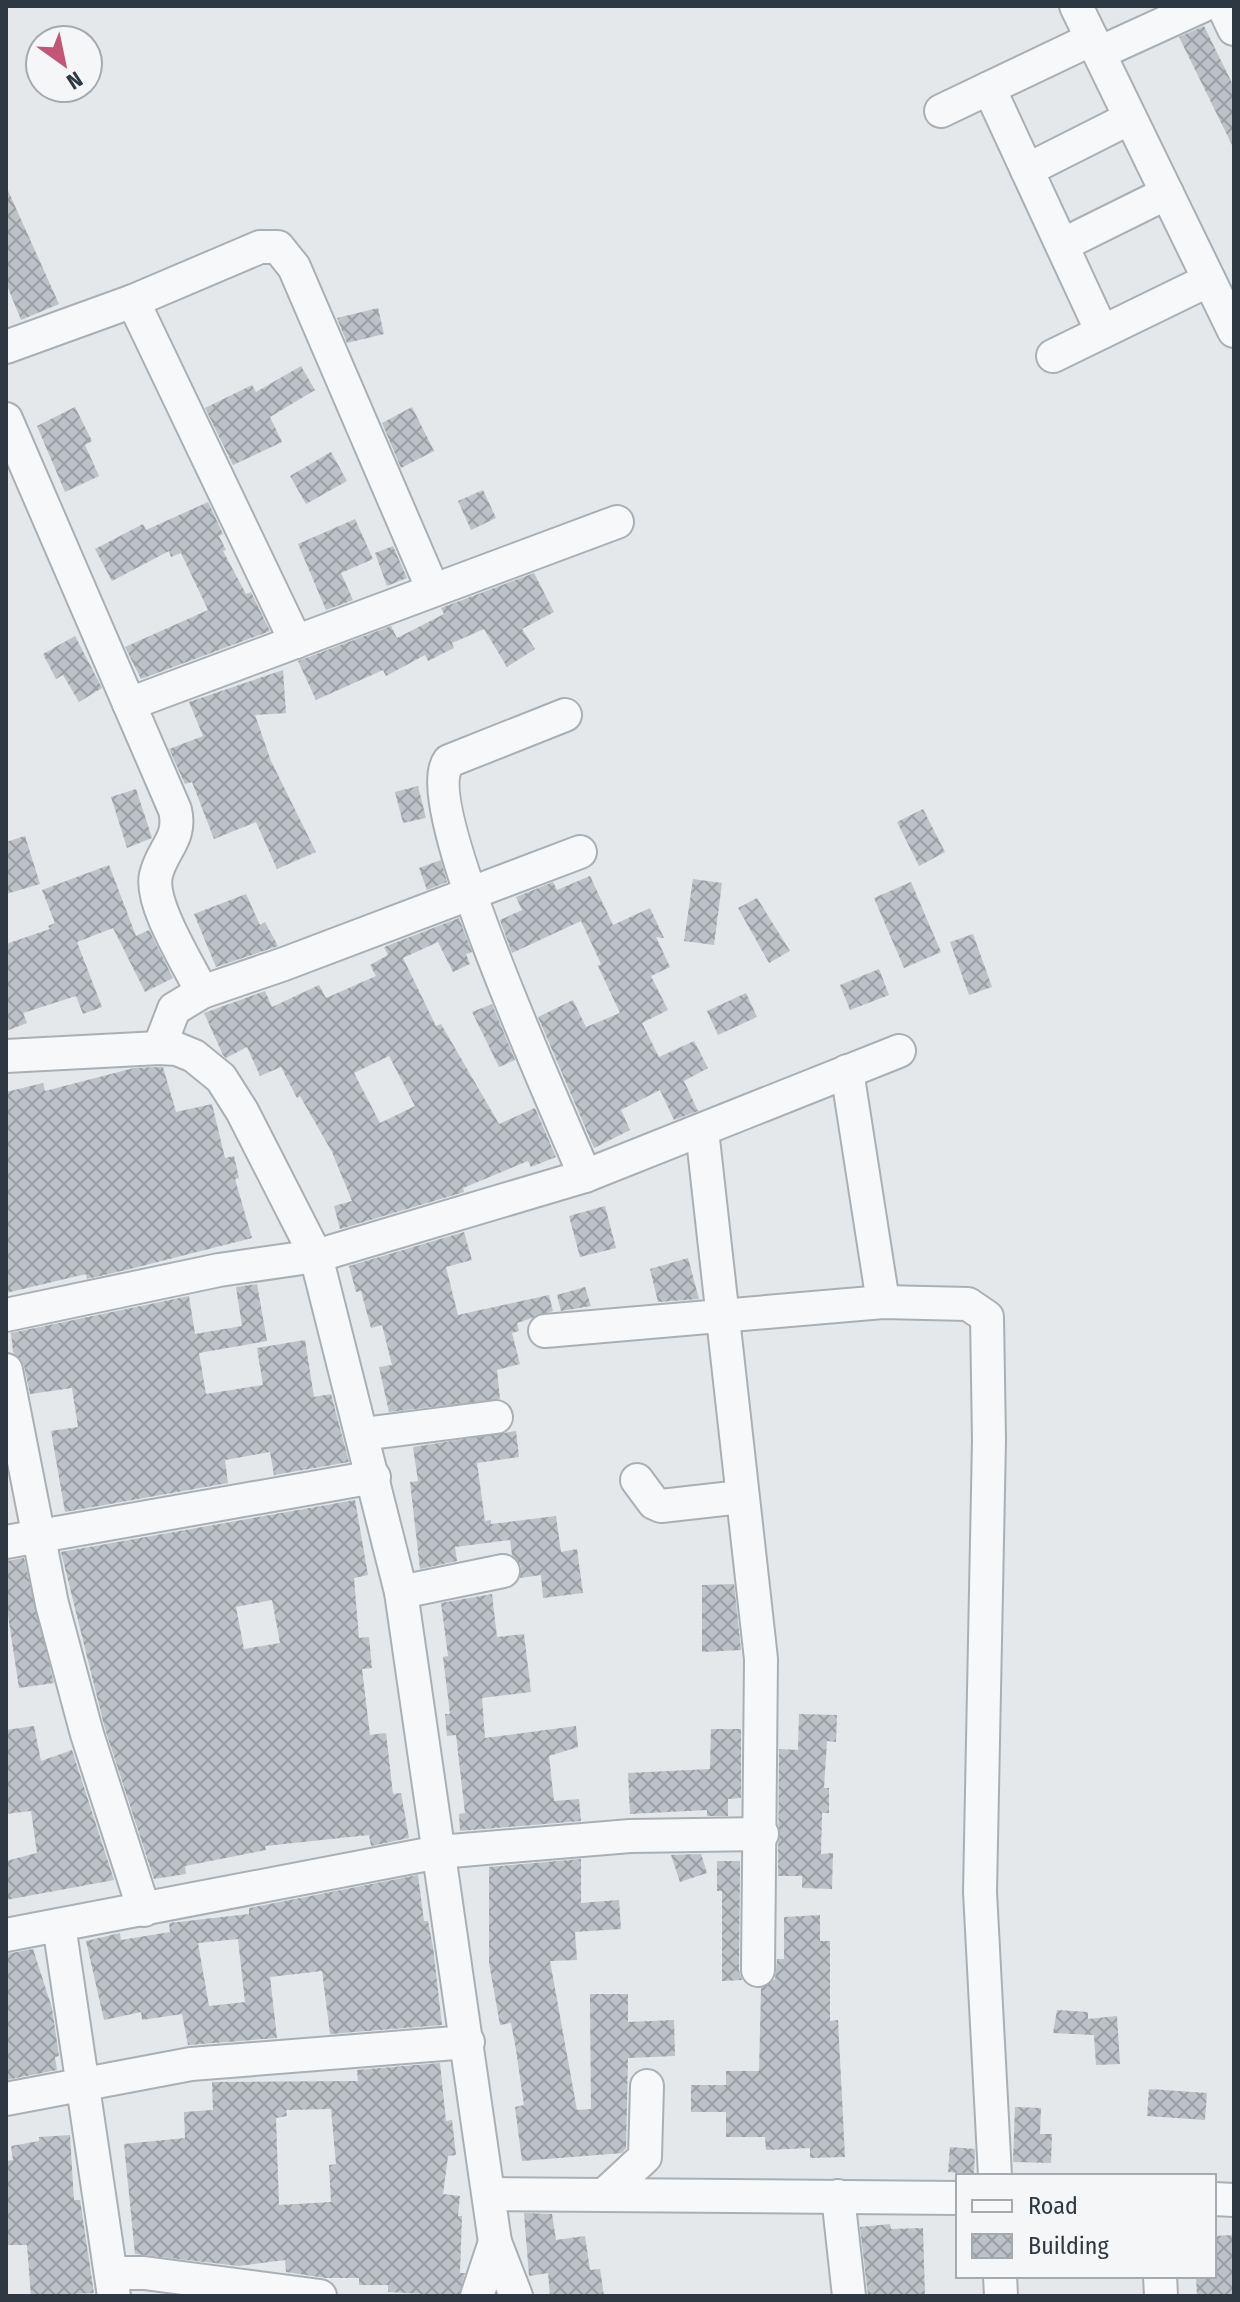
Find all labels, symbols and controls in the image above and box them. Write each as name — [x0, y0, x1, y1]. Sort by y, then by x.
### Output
north arrow — [24, 24, 104, 104]
text: N — [62, 65, 88, 95]
legend — [956, 2174, 1216, 2278]
text: Road — [1028, 2192, 1078, 2220]
text: Building — [1028, 2232, 1110, 2260]

